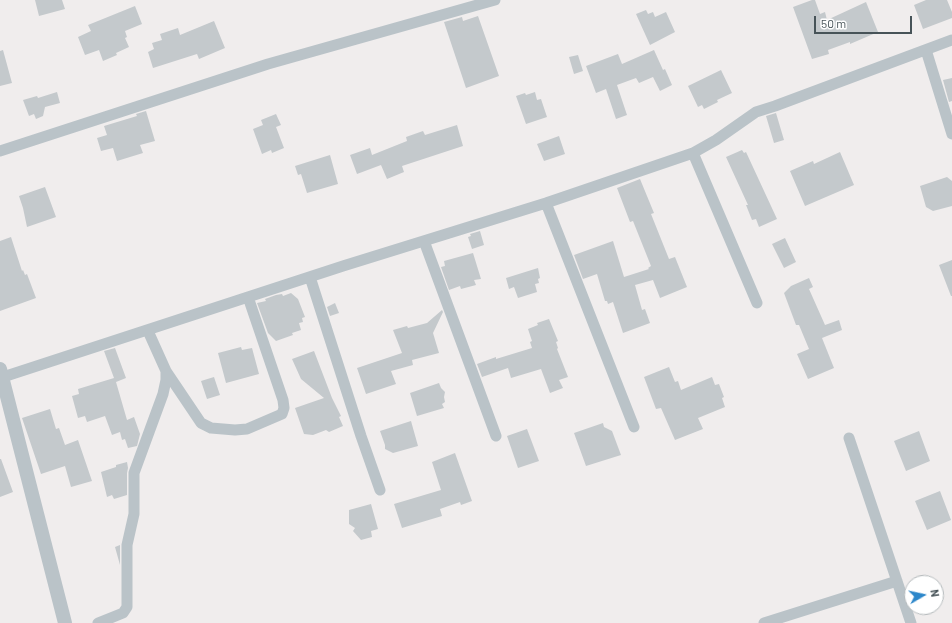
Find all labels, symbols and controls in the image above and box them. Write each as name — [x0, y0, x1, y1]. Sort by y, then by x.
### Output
scale bar — [816, 8, 914, 34]
text: 50 m — [821, 16, 846, 30]
north arrow — [904, 575, 944, 615]
text: N — [928, 589, 942, 598]

